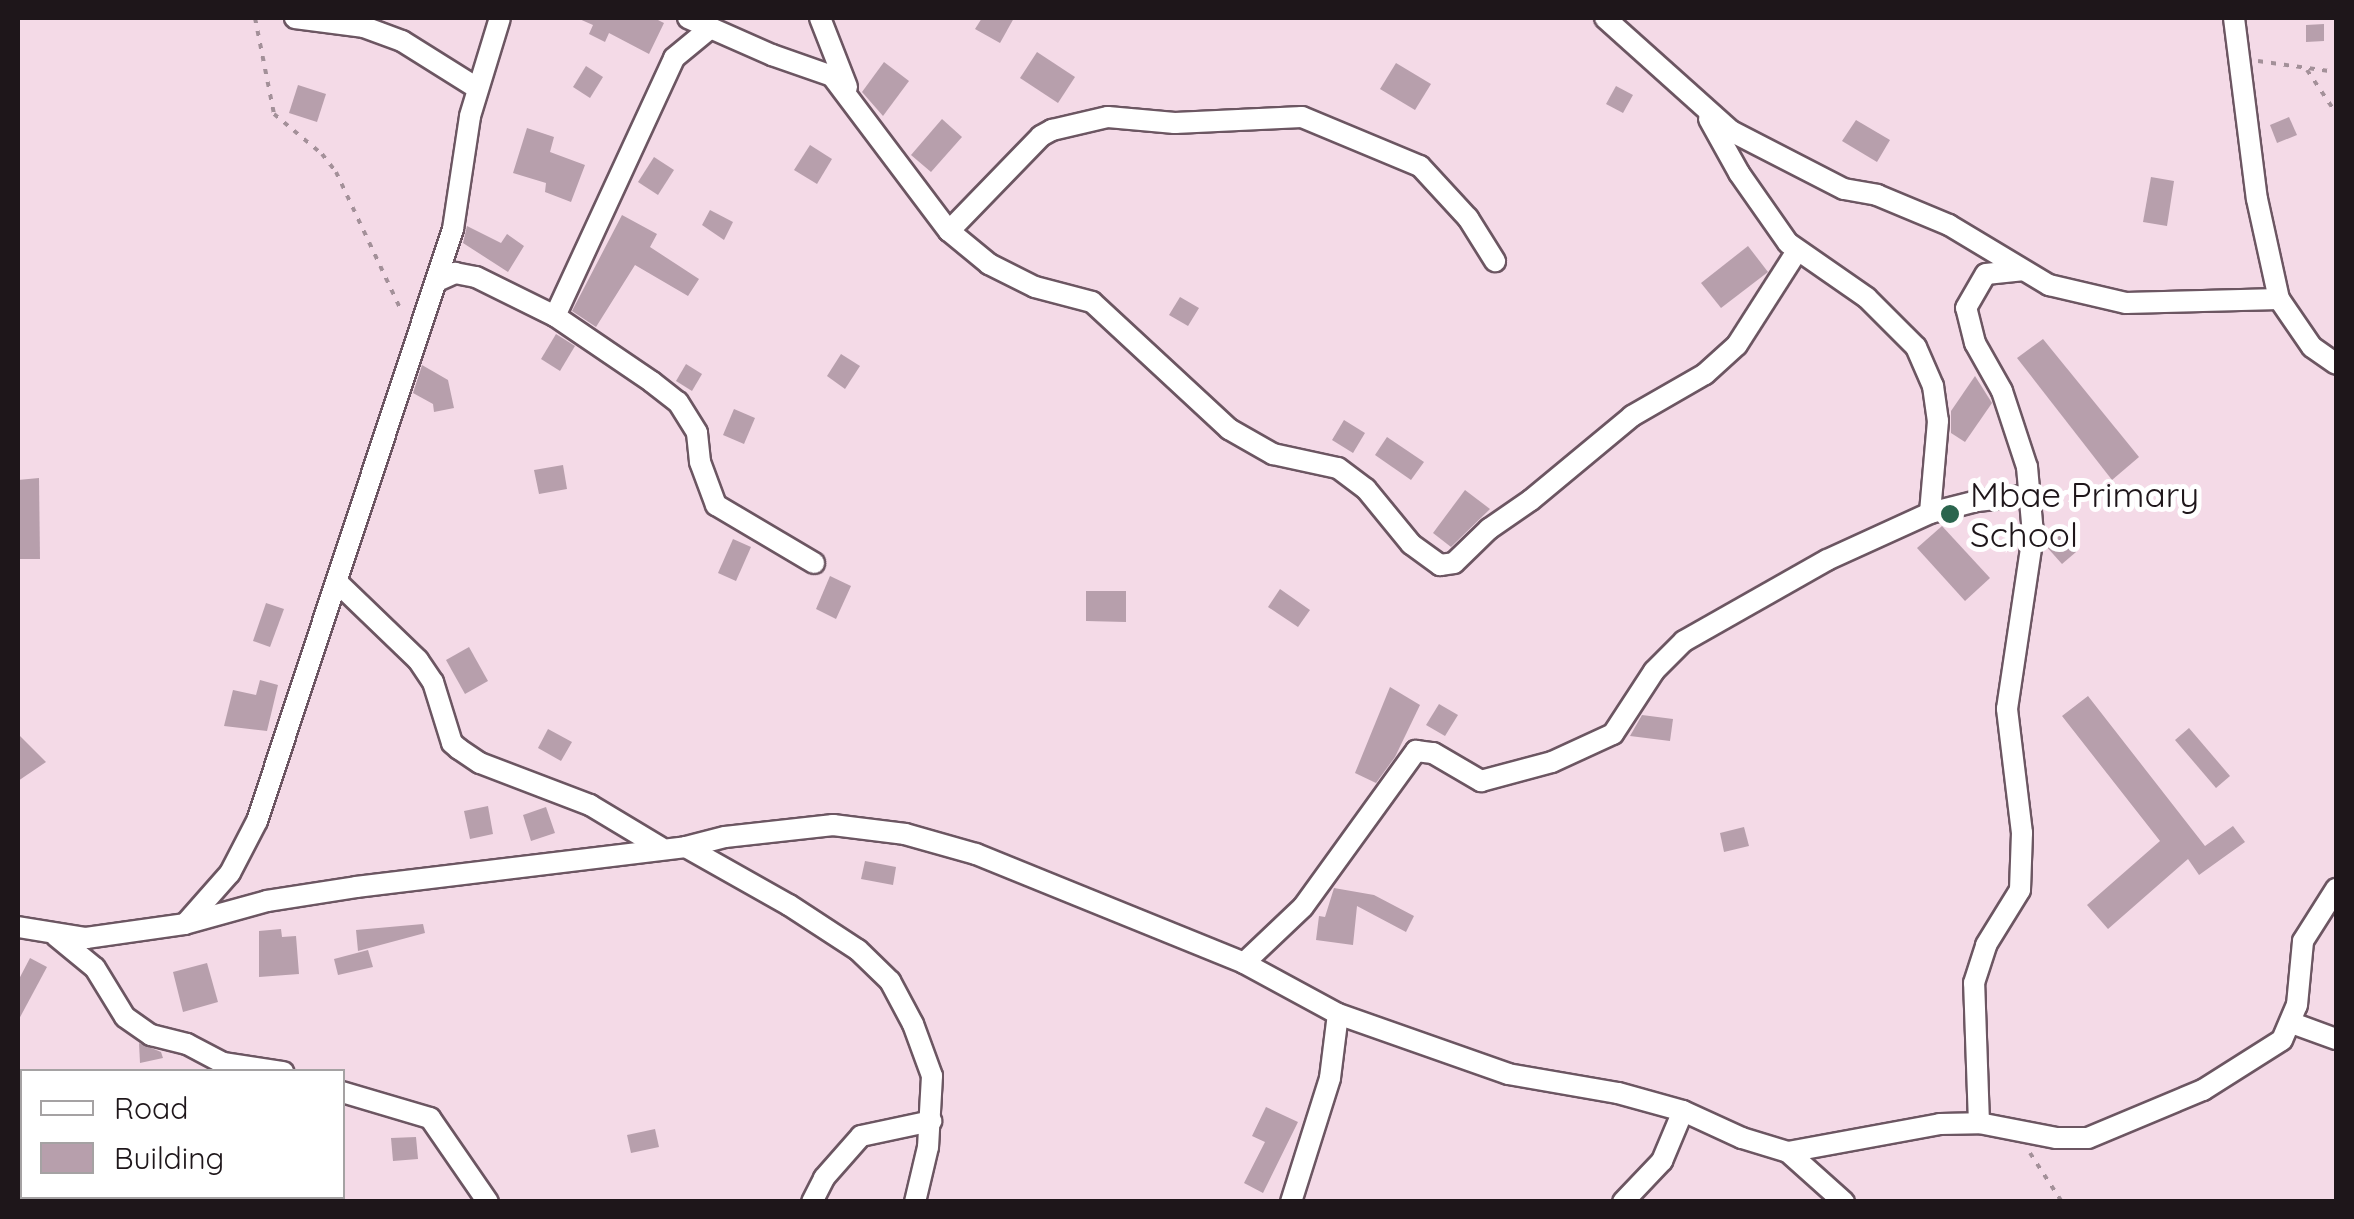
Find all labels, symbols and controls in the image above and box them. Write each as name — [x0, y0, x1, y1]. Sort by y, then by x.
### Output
place label: Mbae Primary School — [1970, 473, 2199, 555]
marker: Mbae Primary School — [1939, 503, 1961, 525]
legend — [20, 1069, 345, 1199]
text: Road — [114, 1089, 188, 1127]
text: Building — [114, 1139, 224, 1177]

